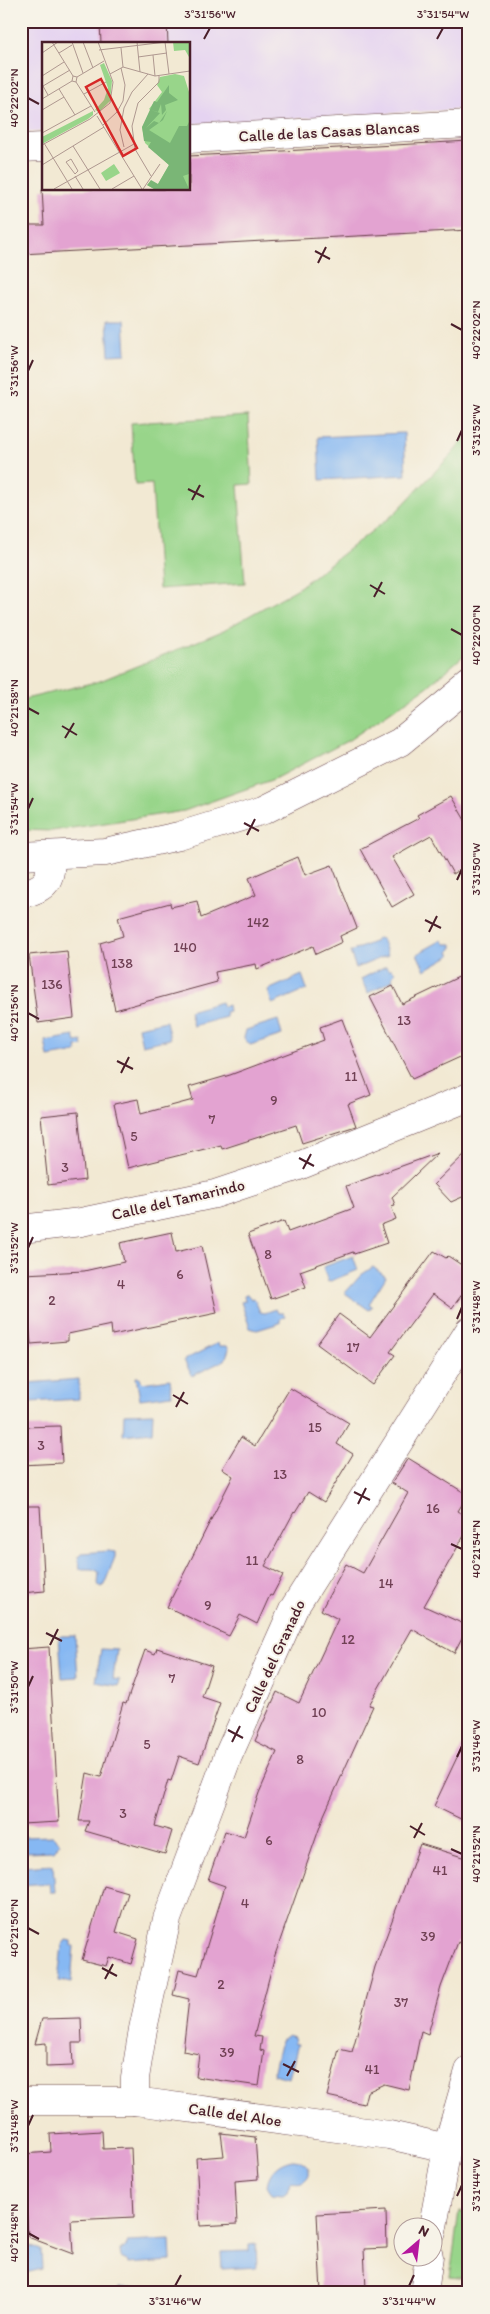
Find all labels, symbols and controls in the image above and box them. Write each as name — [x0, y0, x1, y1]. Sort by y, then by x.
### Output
text: 3°31'56"W — [184, 7, 236, 21]
text: 3°31'54"W — [417, 7, 469, 21]
inset map — [42, 42, 190, 190]
text: 40°22'02"N — [7, 68, 21, 128]
street label: Calle de las Casas Blancas — [238, 117, 420, 146]
text: 40°22'02"N — [469, 300, 483, 360]
text: 3°31'56"W — [7, 345, 21, 397]
text: 3°31'52"W — [469, 404, 483, 456]
text: 40°22'00"N — [469, 605, 483, 665]
text: 40°21'58"N — [7, 679, 21, 737]
text: 3°31'54"W — [7, 783, 21, 835]
text: 3°31'50"W — [469, 843, 483, 895]
house number: 142 — [247, 914, 270, 931]
house number: 140 — [173, 939, 197, 956]
house number: 138 — [111, 955, 133, 972]
house number: 136 — [41, 976, 63, 993]
text: 40°21'56"N — [7, 984, 21, 1042]
house number: 13 — [397, 1012, 411, 1029]
house number: 11 — [345, 1068, 358, 1085]
house number: 9 — [270, 1092, 278, 1109]
house number: 7 — [209, 1111, 216, 1128]
house number: 5 — [130, 1128, 138, 1145]
house number: 3 — [61, 1159, 69, 1176]
street label: Calle del Tamarindo — [110, 1175, 247, 1224]
text: 3°31'52"W — [7, 1222, 21, 1274]
house number: 8 — [264, 1246, 272, 1263]
house number: 6 — [176, 1266, 184, 1283]
house number: 4 — [117, 1276, 126, 1293]
text: 3°31'48"W — [469, 1281, 483, 1333]
house number: 2 — [48, 1292, 56, 1309]
house number: 17 — [346, 1339, 360, 1356]
house number: 15 — [308, 1419, 322, 1436]
house number: 3 — [37, 1437, 45, 1454]
house number: 13 — [273, 1466, 287, 1483]
house number: 16 — [426, 1500, 440, 1517]
text: 40°21'54"N — [469, 1520, 483, 1578]
house number: 11 — [246, 1552, 259, 1569]
house number: 14 — [379, 1575, 394, 1592]
house number: 9 — [204, 1597, 212, 1614]
street label: Calle del Granado — [240, 1597, 309, 1716]
house number: 12 — [341, 1631, 356, 1648]
text: 3°31'50"W — [7, 1661, 21, 1713]
house number: 7 — [169, 1670, 176, 1687]
house number: 10 — [311, 1704, 327, 1721]
text: 3°31'46"W — [469, 1720, 483, 1772]
house number: 5 — [143, 1736, 151, 1753]
house number: 8 — [296, 1751, 304, 1768]
house number: 3 — [119, 1805, 127, 1822]
text: 40°21'52"N — [469, 1825, 483, 1883]
house number: 6 — [265, 1832, 273, 1849]
house number: 41 — [433, 1862, 448, 1879]
house number: 4 — [241, 1895, 250, 1912]
text: 40°21'50"N — [7, 1899, 21, 1957]
house number: 39 — [421, 1928, 435, 1945]
house number: 2 — [217, 1976, 225, 1993]
house number: 37 — [394, 1994, 408, 2011]
house number: 39 — [220, 2044, 234, 2061]
house number: 41 — [365, 2061, 380, 2078]
street label: Calle del Aloe — [187, 2099, 283, 2130]
text: 3°31'48"W — [7, 2100, 21, 2152]
text: 3°31'44"W — [469, 2158, 483, 2212]
text: 40°21'48"N — [7, 2204, 21, 2262]
north arrow — [392, 2216, 442, 2266]
text: N — [416, 2221, 432, 2241]
text: 3°31'46"W — [149, 2294, 201, 2308]
text: 3°31'44"W — [382, 2294, 436, 2308]

